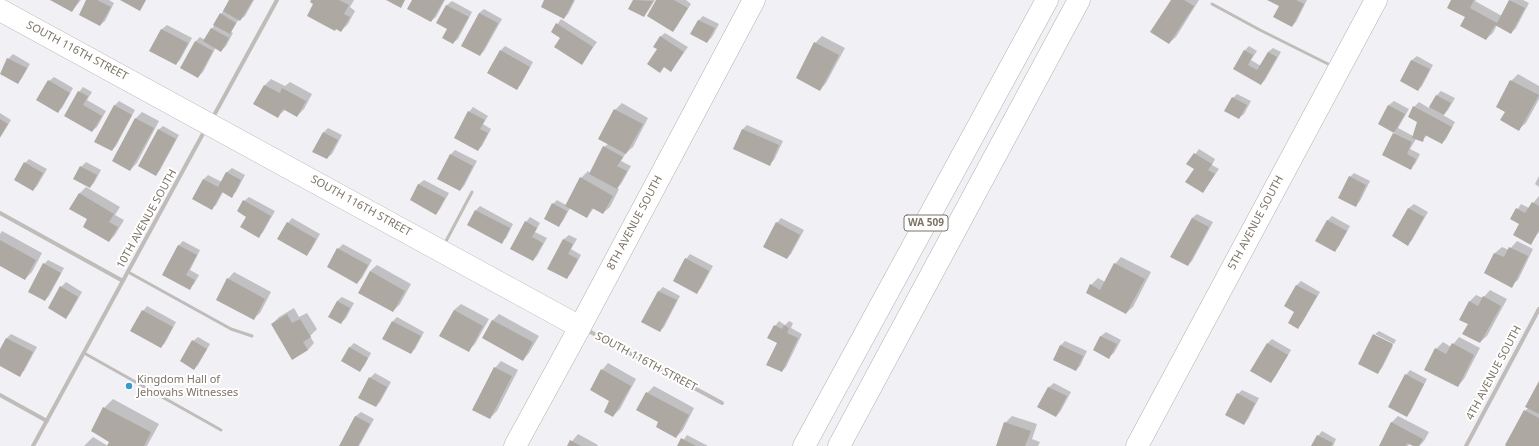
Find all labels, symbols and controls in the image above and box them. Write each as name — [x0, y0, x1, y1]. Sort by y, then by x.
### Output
street label: SOUTH 116TH STREET — [24, 19, 130, 83]
street label: 10TH AVENUE SOUTH — [114, 167, 180, 271]
street label: SOUTH 116TH STREET — [308, 173, 414, 239]
street label: 8TH AVENUE SOUTH — [605, 174, 665, 272]
street label: 5TH AVENUE SOUTH — [1226, 174, 1286, 272]
road number: WA 509 — [904, 215, 948, 231]
street label: 4TH AVENUE SOUTH — [1464, 324, 1524, 422]
street label: SOUTH 116TH STREET — [593, 330, 699, 394]
place label: Kingdom Hall of Jehovahs Witnesses — [137, 373, 238, 399]
marker: Kingdom Hall of Jehovahs Witnesses — [124, 381, 134, 391]

